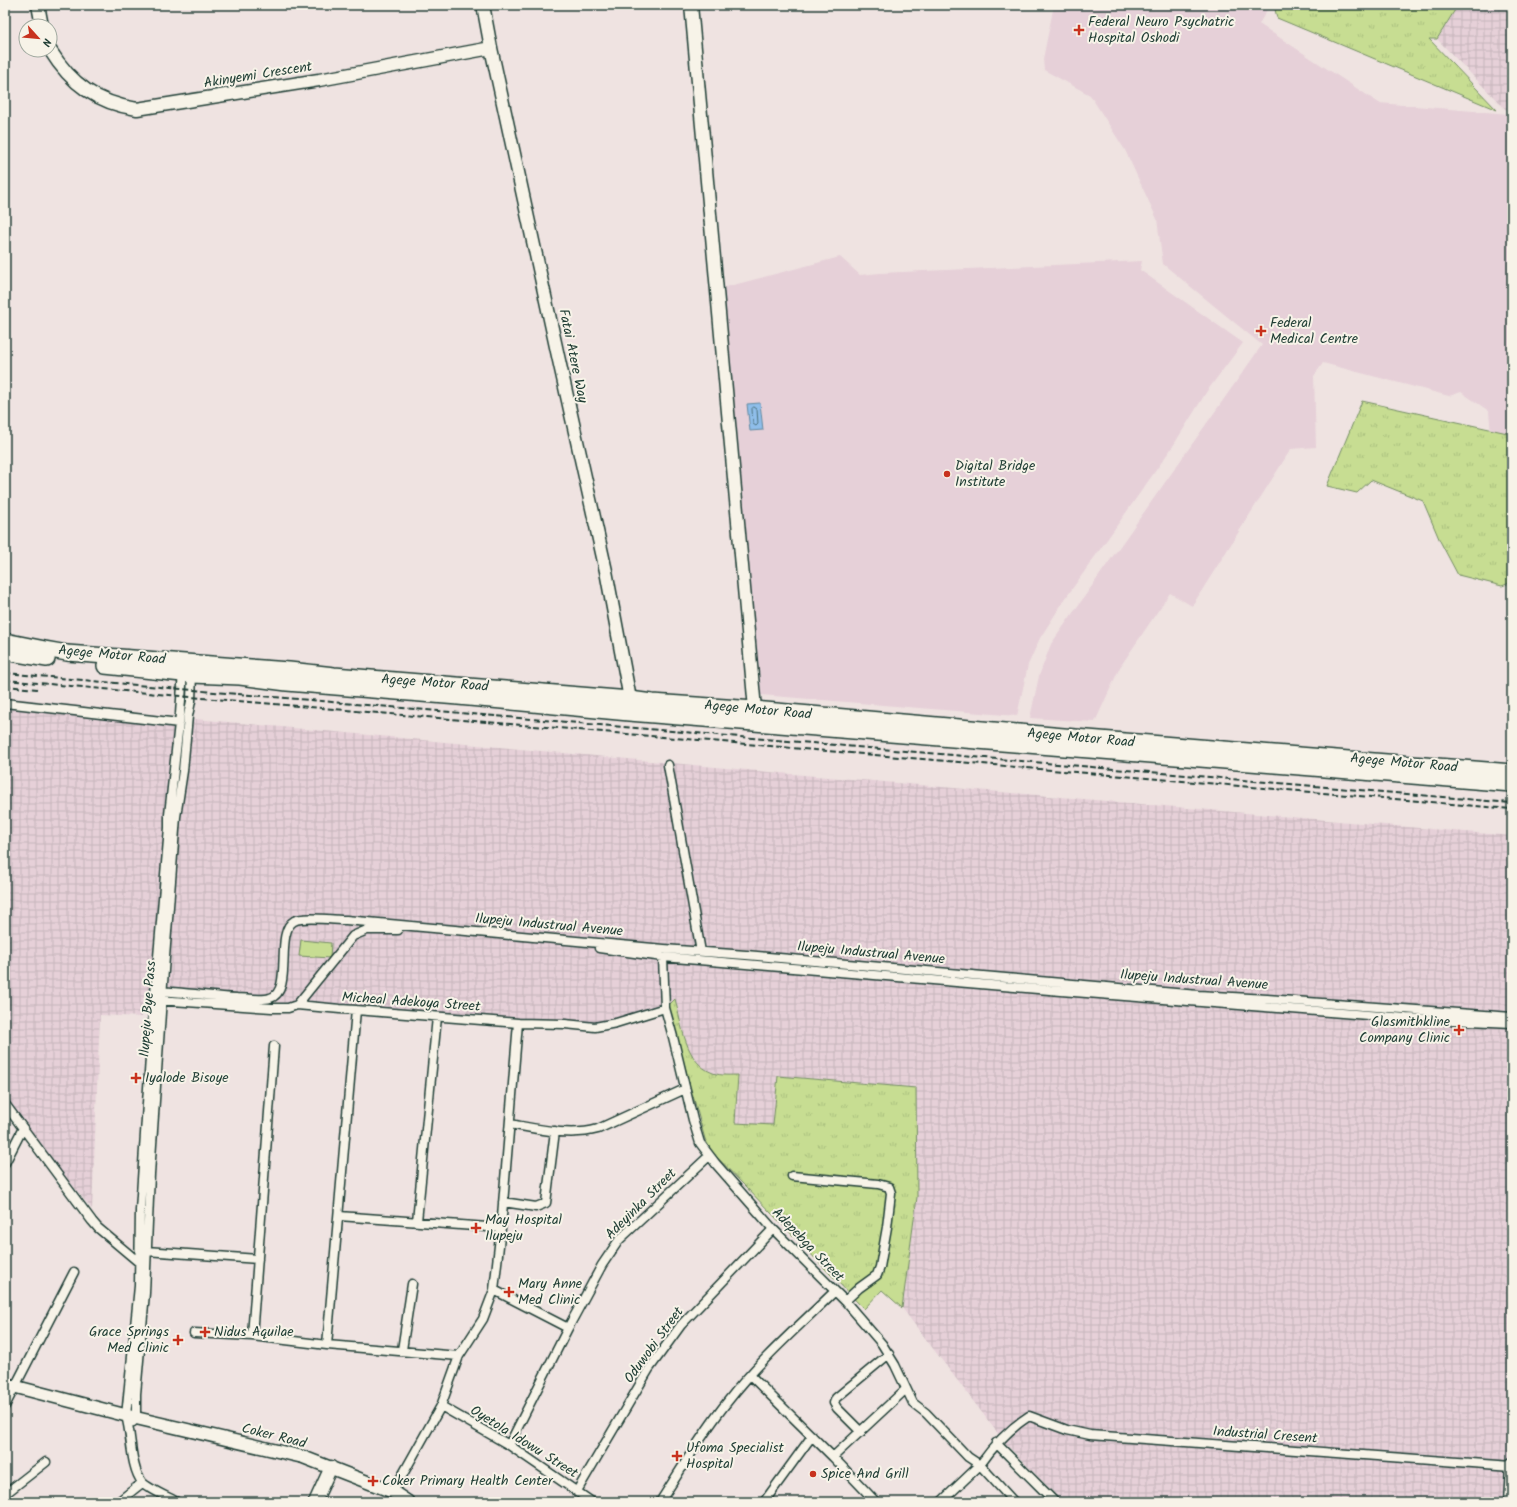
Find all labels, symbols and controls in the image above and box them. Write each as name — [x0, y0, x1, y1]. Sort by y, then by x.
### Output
place label: Federal Neuro Psychatric Hospital Oshodi — [1088, 11, 1234, 49]
north arrow — [18, 18, 58, 58]
marker: Federal Neuro Psychatric Hospital Oshodi — [1073, 24, 1085, 36]
text: N — [36, 35, 56, 49]
street label: Akinyemi Crescent — [202, 55, 314, 94]
street label: Fatai Atere Way — [552, 307, 594, 405]
place label: Federal Medical Centre — [1270, 312, 1359, 350]
marker: Federal Medical Centre — [1255, 325, 1267, 337]
place label: Digital Bridge Institute — [955, 455, 1036, 493]
marker: Digital Bridge Institute — [942, 469, 952, 479]
street label: Agege Motor Road — [57, 639, 168, 671]
street label: Agege Motor Road — [381, 668, 490, 698]
street label: Agege Motor Road — [703, 694, 814, 726]
street label: Agege Motor Road — [1026, 722, 1137, 754]
street label: Agege Motor Road — [1349, 747, 1460, 779]
street label: Ilupeju Industrual Avenue — [474, 908, 625, 942]
street label: Ilupeju Industrual Avenue — [796, 936, 947, 970]
street label: Ilupeju Bye Pass — [134, 960, 162, 1058]
street label: Ilupeju Industrual Avenue — [1119, 964, 1270, 996]
street label: Micheal Adekoya Street — [341, 986, 482, 1018]
place label: Glasmithkline Company Clinic — [1359, 1011, 1451, 1049]
marker: Glasmithkline Company Clinic — [1453, 1024, 1465, 1036]
place label: Iyalode Bisoye — [145, 1067, 229, 1089]
marker: Iyalode Bisoye — [130, 1072, 142, 1084]
street label: Adeyinka Street — [600, 1163, 682, 1245]
street label: Adepebga Street — [767, 1203, 850, 1288]
place label: May Hospital Ilupeju — [485, 1209, 562, 1247]
marker: May Hospital Ilupeju — [470, 1222, 482, 1234]
place label: Mary Anne Med Clinic — [518, 1273, 583, 1311]
marker: Mary Anne Med Clinic — [503, 1286, 515, 1298]
street label: Oduwobi Street — [619, 1302, 690, 1388]
place label: Grace Springs Med Clinic — [89, 1321, 169, 1359]
place label: Nidus Aquilae — [214, 1321, 294, 1343]
marker: Nidus Aquilae — [199, 1326, 211, 1338]
marker: Grace Springs Med Clinic — [172, 1334, 184, 1346]
street label: Oyetola Idowu Street — [466, 1400, 583, 1484]
street label: Coker Road — [239, 1417, 310, 1455]
street label: Industrial Cresent — [1212, 1420, 1319, 1450]
place label: Ufoma Specialist Hospital — [686, 1437, 785, 1475]
marker: Ufoma Specialist Hospital — [671, 1450, 683, 1462]
place label: Spice And Grill — [821, 1463, 909, 1485]
marker: Spice And Grill — [808, 1469, 818, 1479]
place label: Coker Primary Health Center — [382, 1470, 554, 1492]
marker: Coker Primary Health Center — [367, 1475, 379, 1487]

